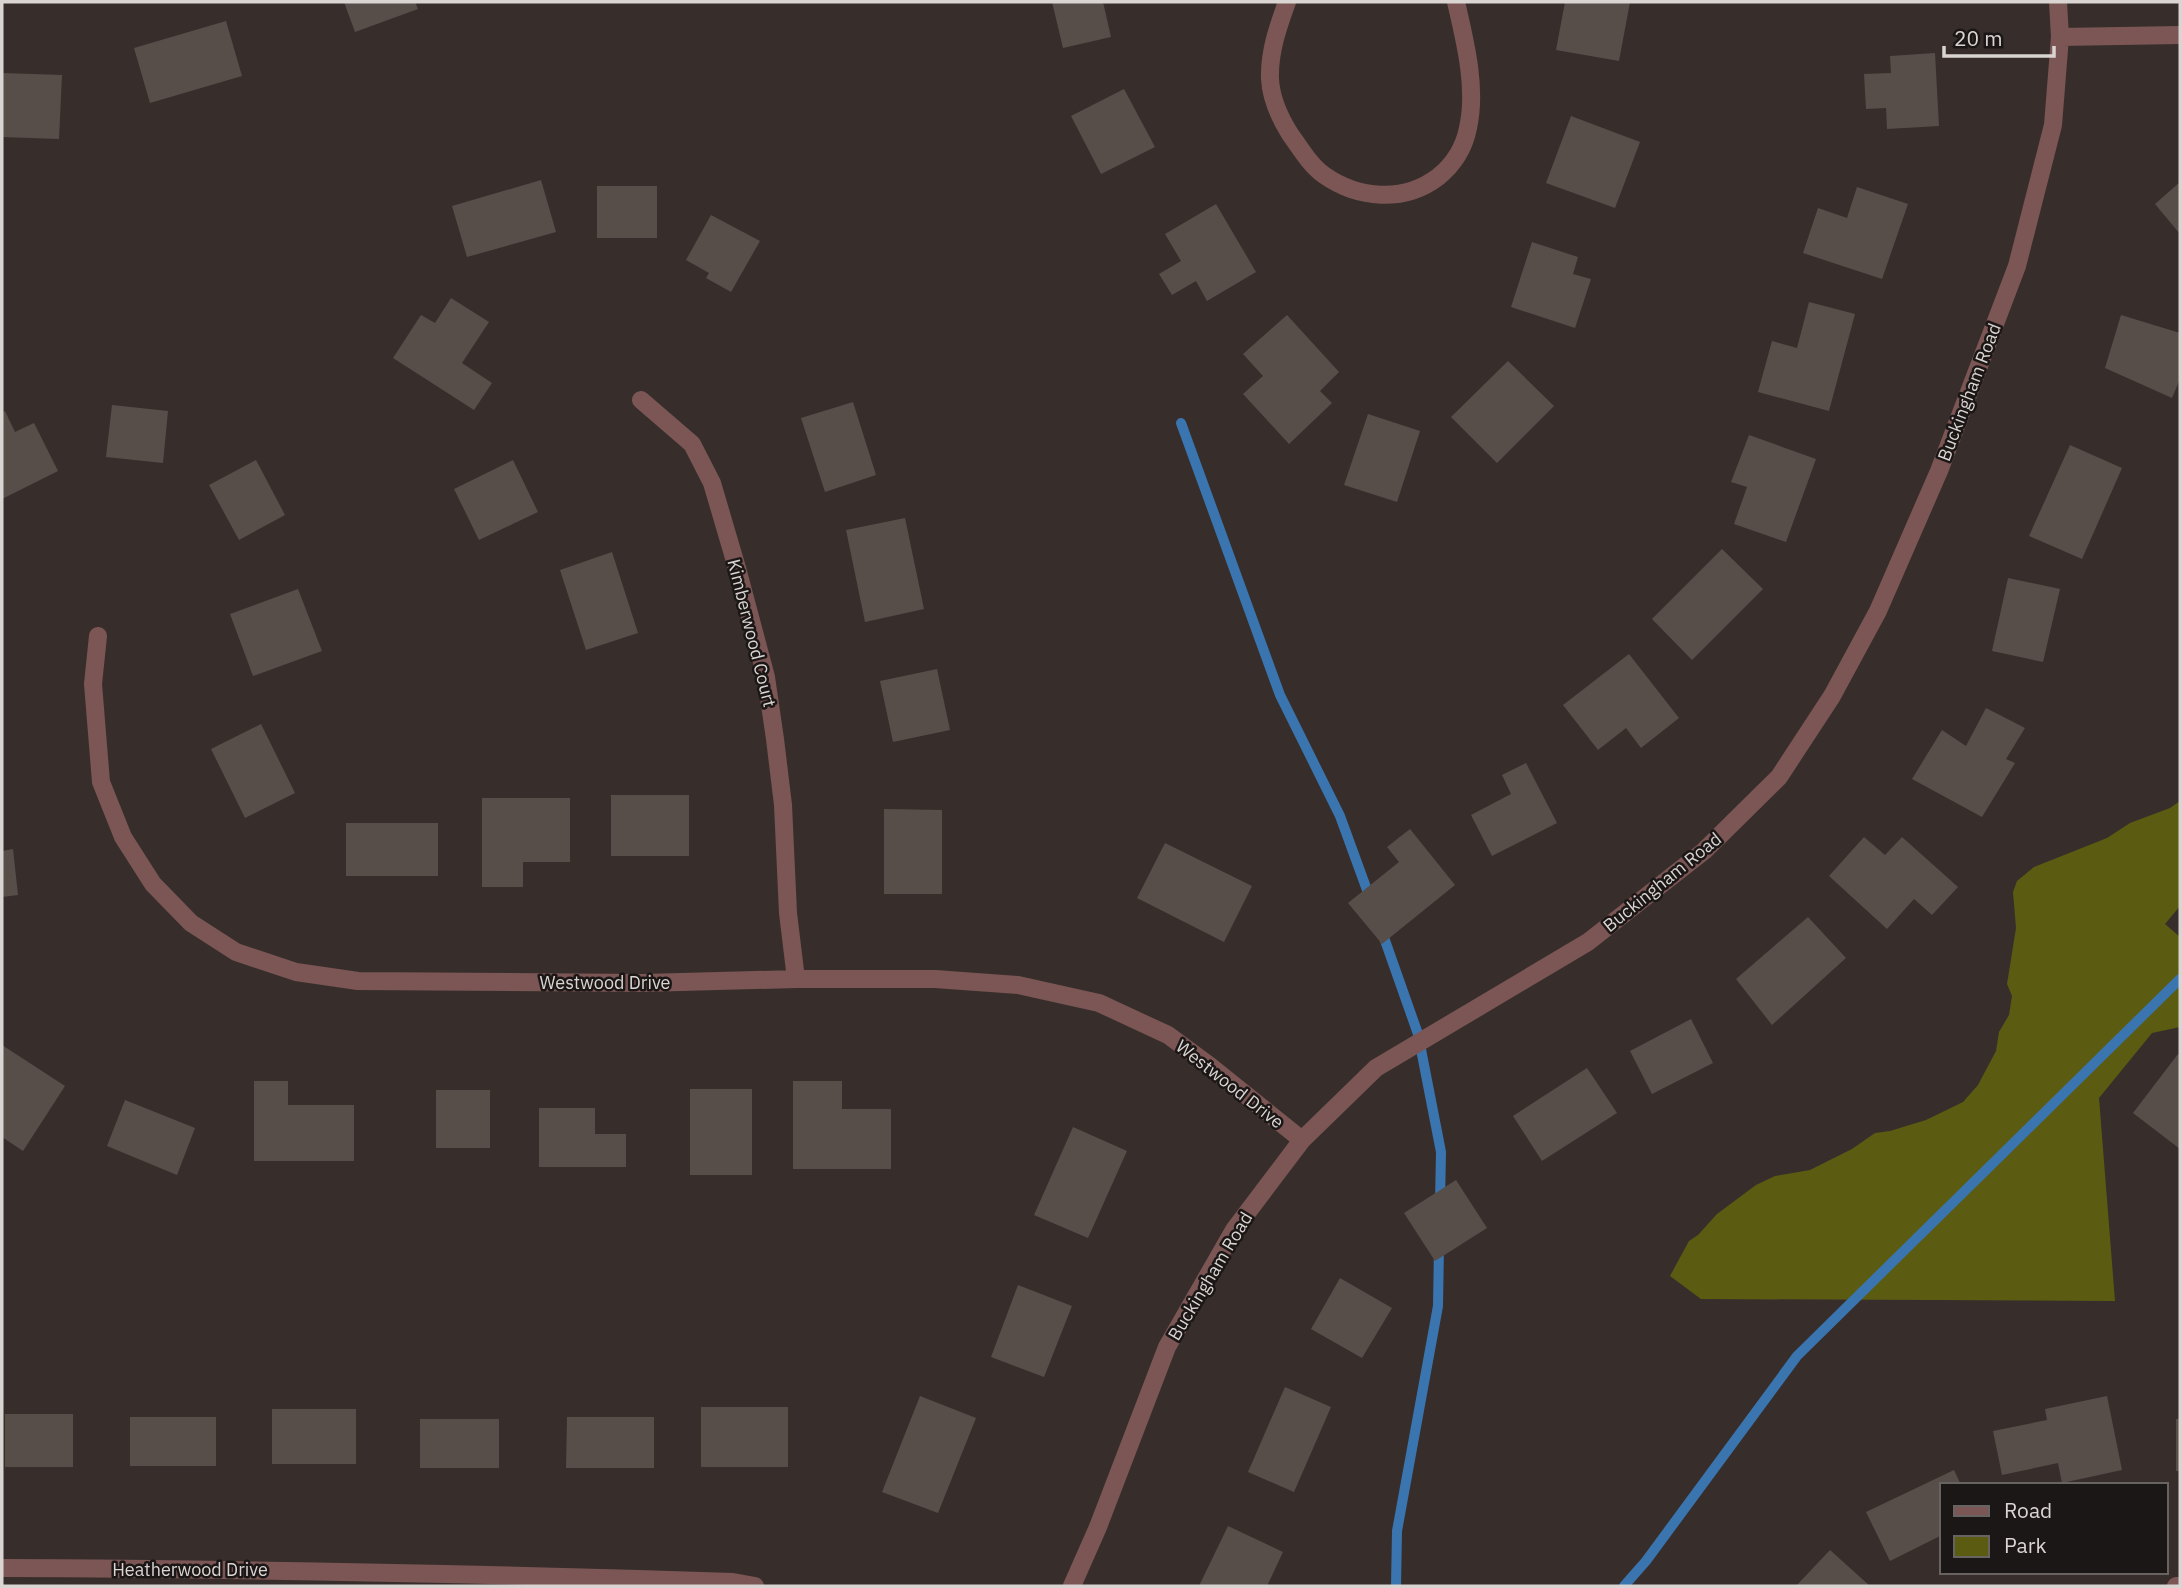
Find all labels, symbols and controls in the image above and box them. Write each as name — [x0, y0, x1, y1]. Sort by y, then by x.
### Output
scale bar — [1944, 14, 2054, 58]
text: 20 m — [1954, 24, 2003, 52]
street label: Buckingham Road — [1932, 320, 2006, 464]
street label: Kimberwood Court — [722, 557, 782, 709]
street label: Buckingham Road — [1598, 827, 1726, 937]
street label: Westwood Drive — [540, 971, 671, 994]
street label: Westwood Drive — [1171, 1035, 1289, 1133]
street label: Buckingham Road — [1163, 1208, 1257, 1344]
legend — [1940, 1483, 2168, 1574]
text: Road — [2004, 1496, 2052, 1524]
text: Park — [2004, 1531, 2047, 1559]
street label: Heatherwood Drive — [112, 1558, 268, 1581]

